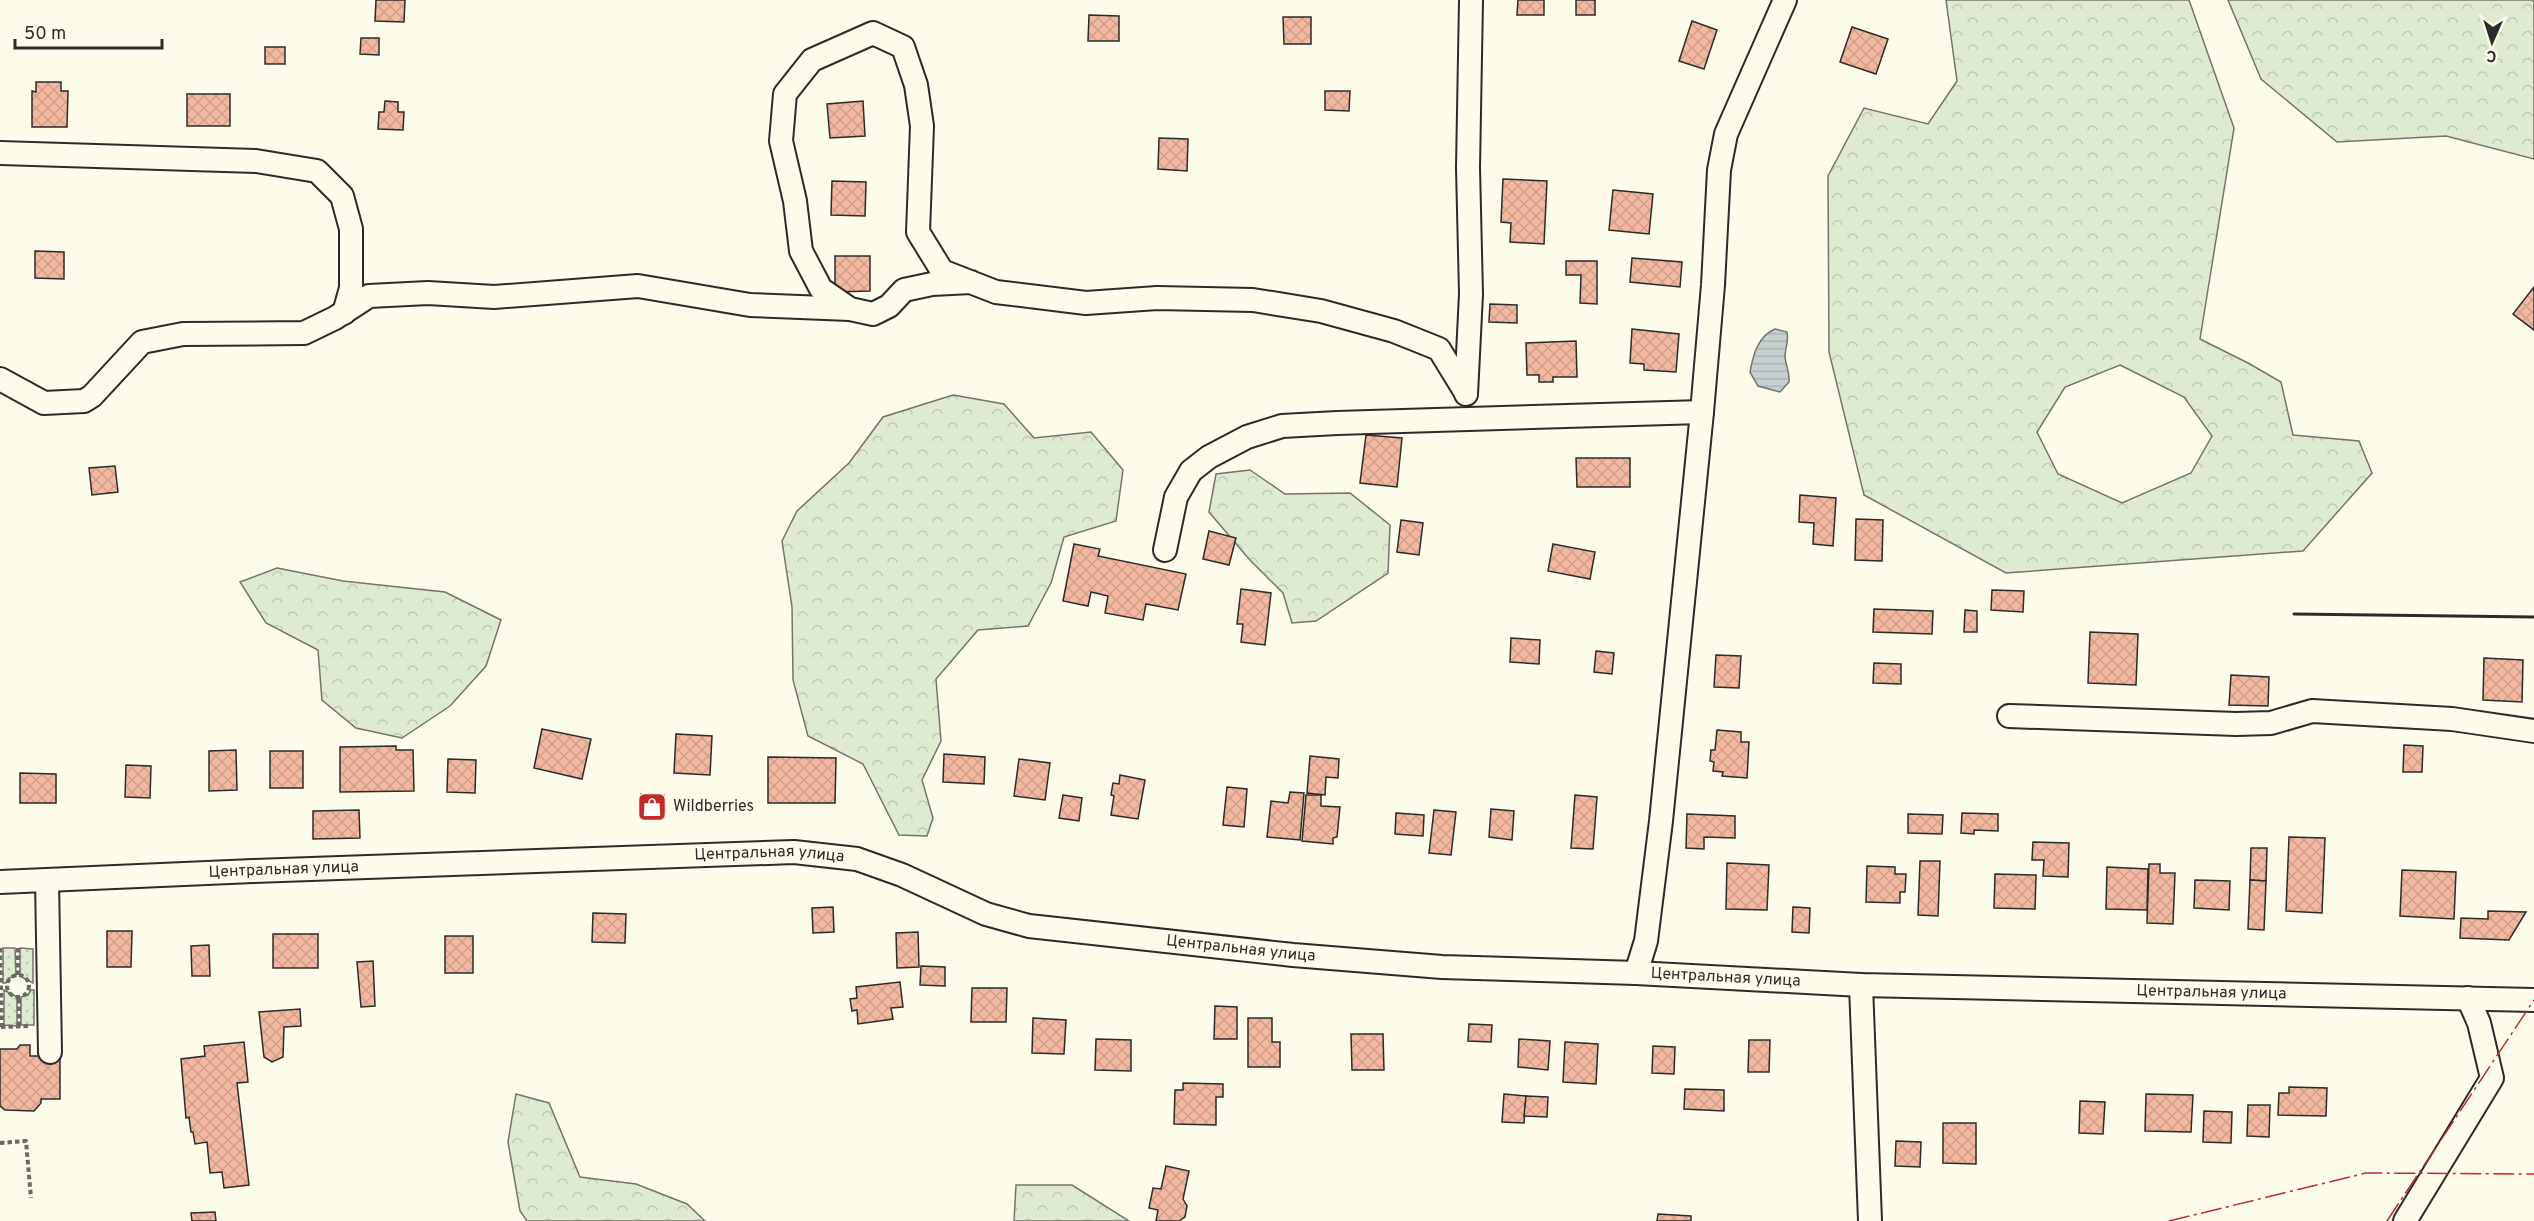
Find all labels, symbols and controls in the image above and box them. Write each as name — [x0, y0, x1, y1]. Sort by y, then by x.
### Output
scale bar — [15, 12, 162, 50]
north arrow — [2462, 12, 2522, 72]
text: 50 m — [24, 23, 66, 46]
text: С — [2486, 45, 2497, 65]
shop icon: Wildberries — [636, 791, 668, 823]
place label: Wildberries — [673, 797, 754, 817]
street label: Центральная улица — [694, 842, 845, 868]
street label: Центральная улица — [208, 857, 359, 883]
street label: Центральная улица — [1165, 931, 1316, 967]
street label: Центральная улица — [1650, 964, 1801, 992]
street label: Центральная улица — [2136, 981, 2287, 1004]

